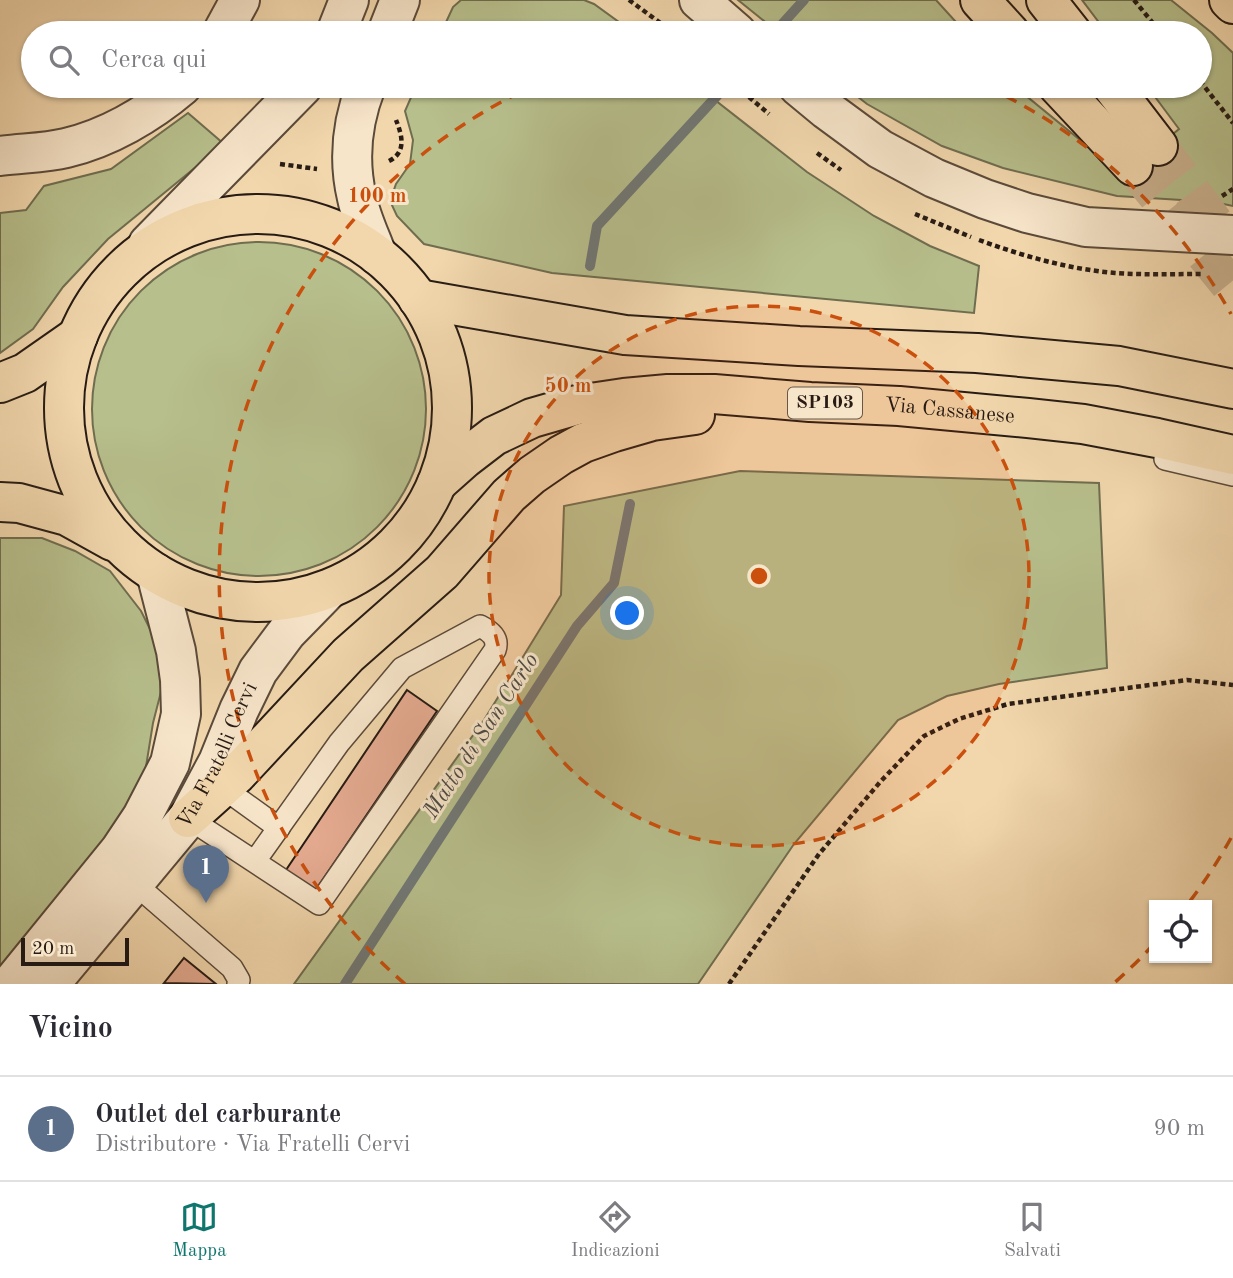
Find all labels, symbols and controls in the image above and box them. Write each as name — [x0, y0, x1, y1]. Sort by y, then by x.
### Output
search box — [21, 21, 1212, 98]
icon: search — [45, 41, 83, 79]
text: Cerca qui — [101, 47, 206, 73]
text: 100 m — [347, 186, 407, 207]
text: 50 m — [544, 376, 592, 397]
road number: SP103 — [788, 388, 862, 418]
street label: Via Cassanese — [885, 395, 1016, 427]
centre of rings — [747, 564, 771, 588]
your location — [610, 596, 644, 630]
water label: Matto di San Carlo — [418, 649, 543, 824]
street label: Via Fratelli Cervi — [173, 679, 261, 833]
pin: 1 — [183, 845, 229, 903]
map controls — [1149, 900, 1212, 963]
button: locate — [1149, 900, 1212, 963]
scale bar — [21, 935, 130, 967]
text: 20 m — [32, 940, 74, 959]
text: Vicino — [28, 1014, 113, 1044]
text: Outlet del carburante — [95, 1102, 341, 1128]
text: 1 — [44, 1117, 58, 1140]
text: 90 m — [1154, 1117, 1205, 1140]
text: Distributore · Via Fratelli Cervi — [95, 1133, 410, 1156]
tab: Mappa — [172, 1198, 227, 1263]
tab: Indicazioni — [571, 1198, 660, 1263]
tab: Salvati — [1004, 1198, 1061, 1263]

